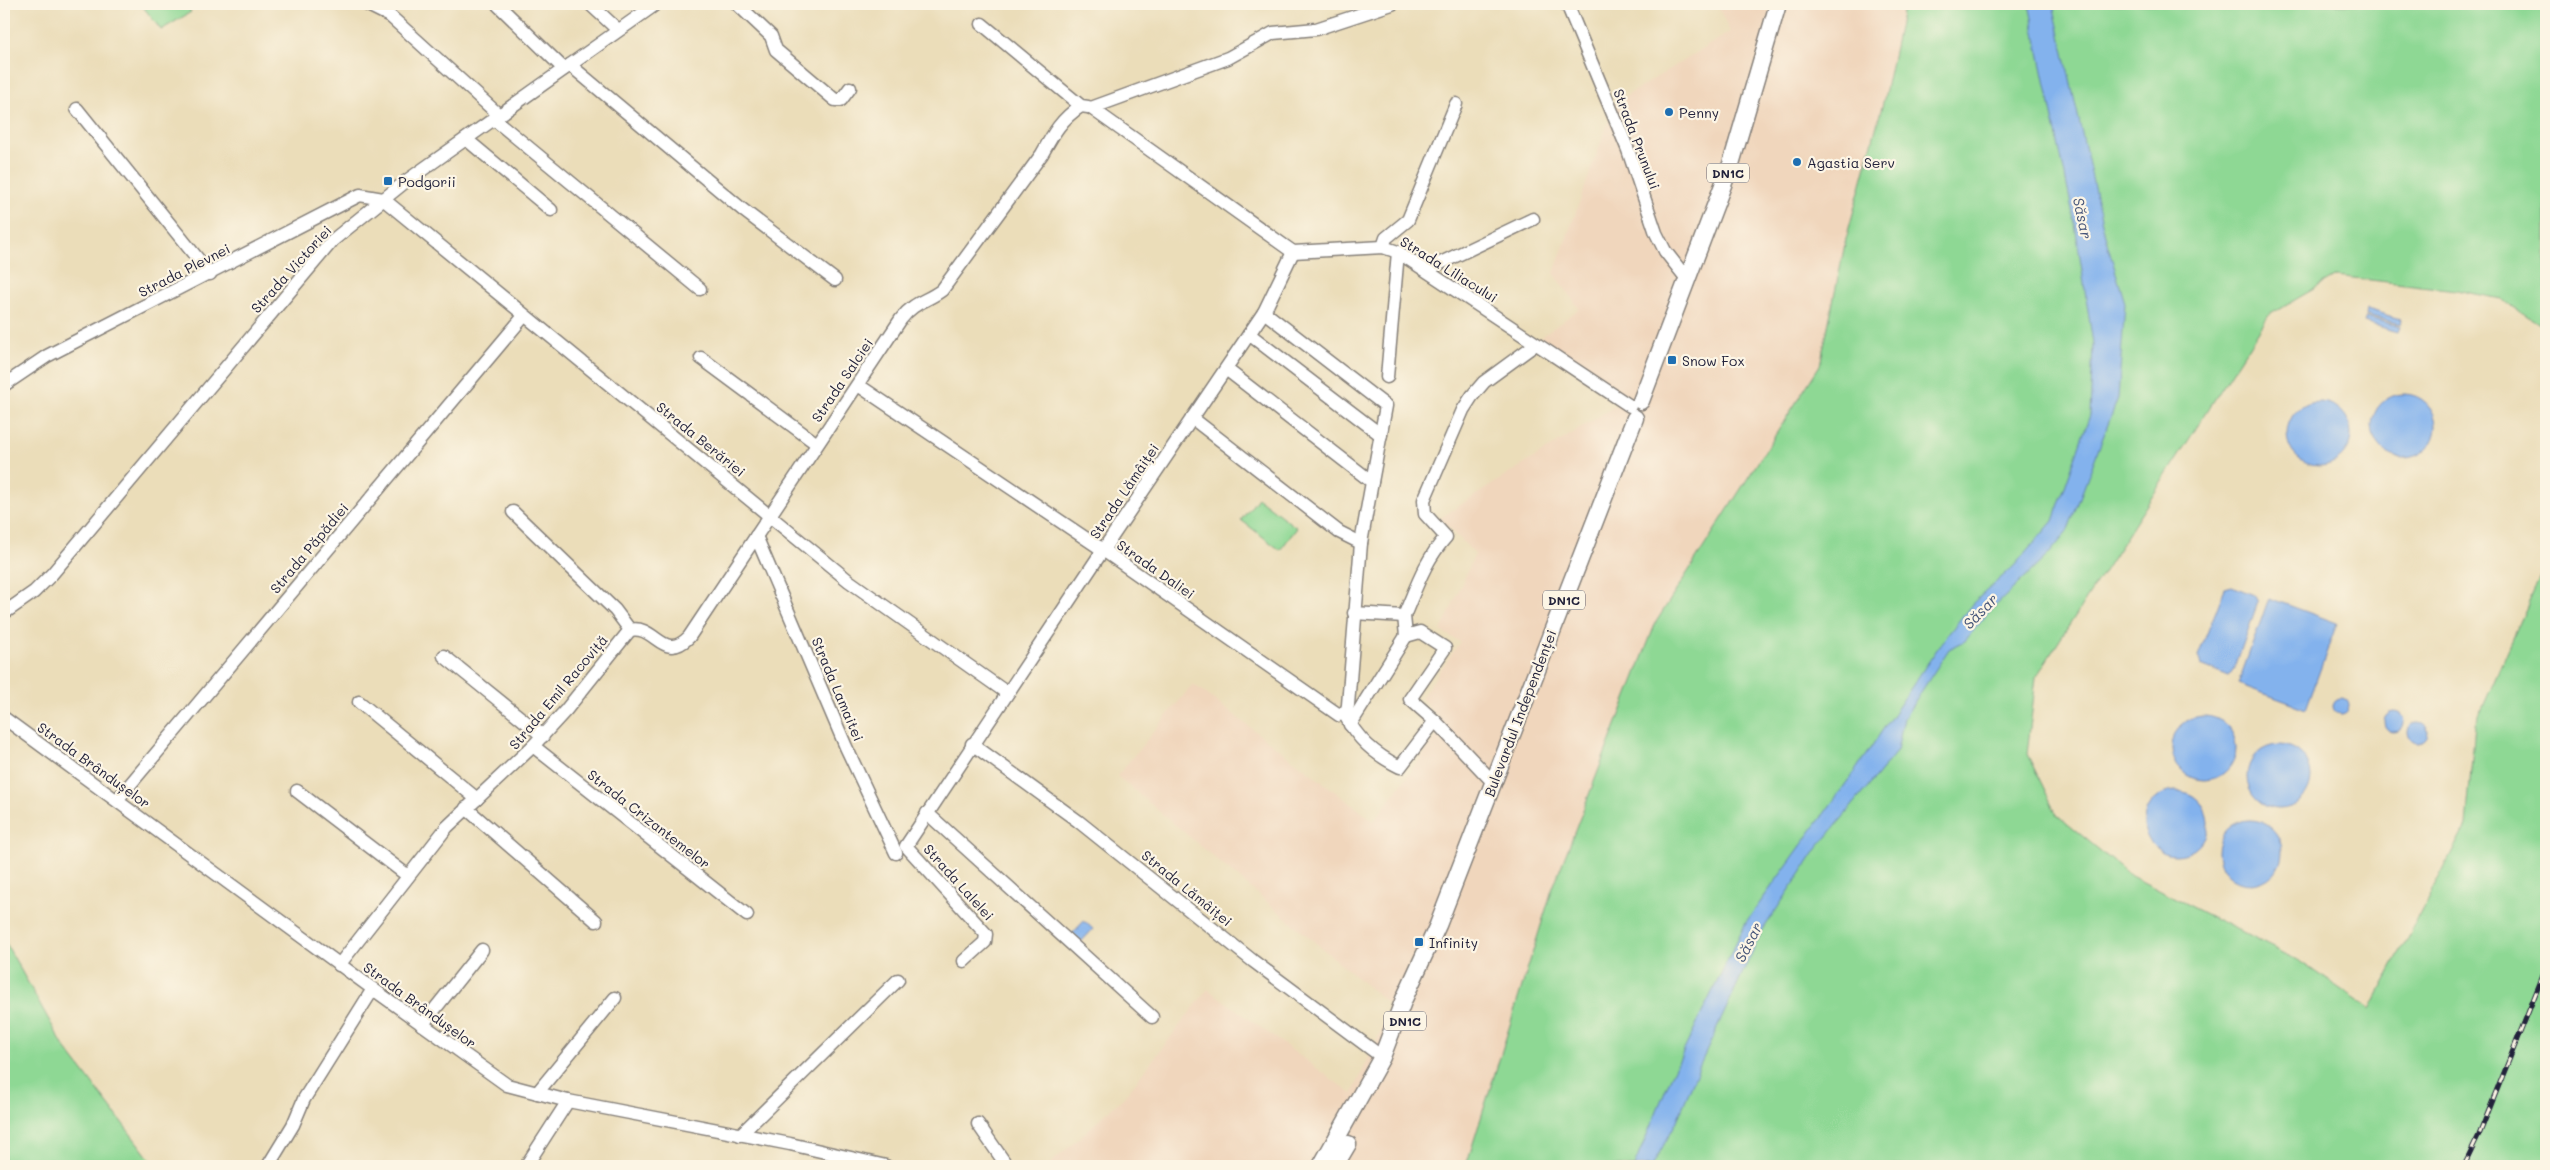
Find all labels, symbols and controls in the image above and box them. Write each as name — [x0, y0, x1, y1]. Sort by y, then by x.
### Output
street label: Strada Prunului — [1609, 86, 1665, 192]
place label: Penny — [1679, 103, 1719, 122]
marker: Penny — [1663, 106, 1675, 118]
place label: Agastia Serv — [1807, 153, 1895, 172]
marker: Agastia Serv — [1791, 156, 1803, 168]
road number: DN1C — [1707, 164, 1749, 182]
place label: Podgorii — [398, 172, 456, 191]
marker: Podgorii — [382, 175, 394, 187]
water label: Săsar — [2069, 195, 2097, 241]
street label: Strada Victoriei — [246, 221, 336, 317]
street label: Strada Liliacului — [1397, 231, 1501, 307]
street label: Strada Plevnei — [135, 239, 233, 301]
street label: Strada Salciei — [807, 334, 877, 426]
place label: Snow Fox — [1682, 351, 1745, 370]
marker: Snow Fox — [1666, 354, 1678, 366]
street label: Strada Berăriei — [653, 397, 749, 481]
street label: Strada Lămâiței — [1085, 440, 1163, 542]
street label: Strada Păpădiei — [266, 499, 352, 597]
street label: Strada Daliei — [1113, 535, 1199, 603]
water label: Săsar — [1958, 589, 2002, 633]
road number: DN1C — [1543, 590, 1585, 610]
street label: Bulevardul Independenței — [1479, 627, 1561, 799]
street label: Strada Emil Racoviță — [504, 631, 612, 753]
street label: Strada Lamaitei — [808, 634, 868, 744]
street label: Strada Brândușelor — [34, 718, 154, 812]
street label: Strada Crizantemelor — [584, 765, 714, 873]
street label: Strada Lalelei — [920, 840, 998, 924]
street label: Strada Lămâiței — [1138, 846, 1236, 930]
water label: Săsar — [1730, 918, 1767, 965]
place label: Infinity — [1429, 933, 1478, 952]
marker: Infinity — [1413, 936, 1425, 948]
street label: Strada Brândușelor — [360, 958, 480, 1052]
road number: DN1C — [1384, 1011, 1426, 1030]

